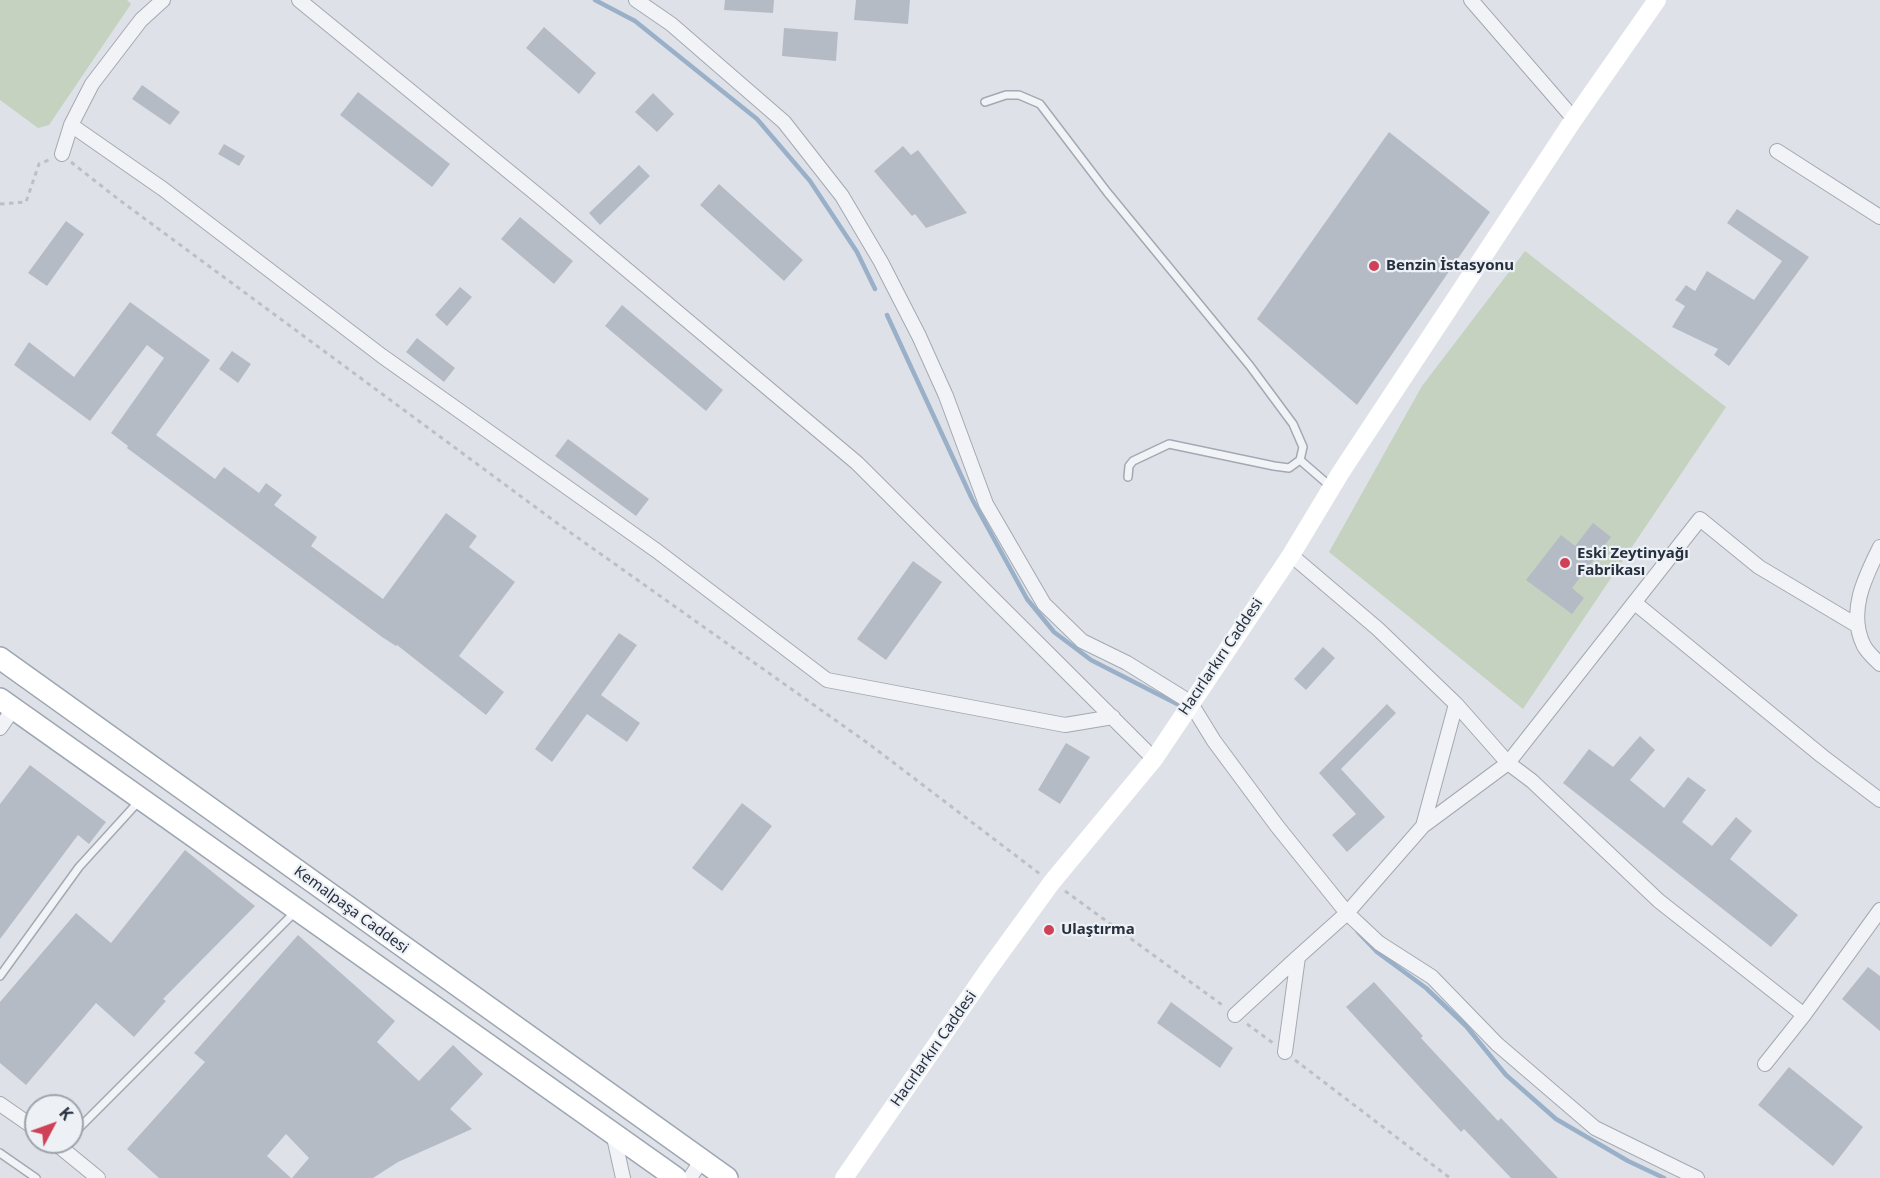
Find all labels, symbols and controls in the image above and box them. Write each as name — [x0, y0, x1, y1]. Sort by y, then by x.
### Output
place label: Benzin İstasyonu — [1386, 257, 1514, 275]
marker: Benzin İstasyonu — [1367, 259, 1381, 273]
place label: Eski Zeytinyağı Fabrikası — [1577, 545, 1689, 580]
marker: Eski Zeytinyağı Fabrikası — [1558, 556, 1572, 570]
street label: Hacırlarkırı Caddesi — [1175, 595, 1267, 719]
street label: Kemalpaşa Caddesi — [290, 862, 412, 958]
place label: Ulaştırma — [1061, 921, 1135, 939]
marker: Ulaştırma — [1042, 923, 1056, 937]
street label: Hacırlarkırı Caddesi — [887, 988, 981, 1110]
north arrow — [24, 1094, 84, 1154]
text: K — [54, 1102, 78, 1125]

